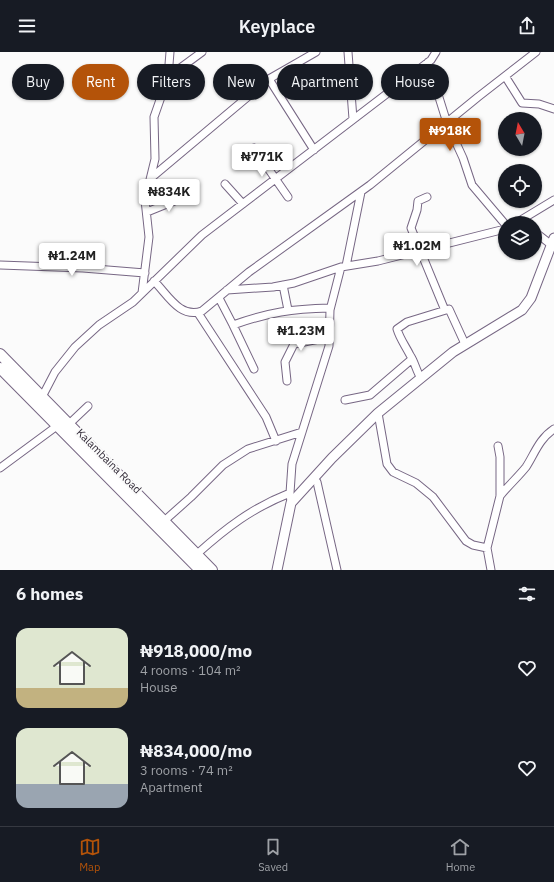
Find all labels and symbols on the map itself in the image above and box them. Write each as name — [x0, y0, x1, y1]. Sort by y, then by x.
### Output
north arrow — [498, 112, 542, 156]
pin: ₦918K — [422, 118, 478, 152]
pin: ₦771K — [234, 144, 290, 178]
pin: ₦834K — [141, 179, 197, 213]
pin: ₦1.02M — [384, 233, 450, 267]
pin: ₦1.24M — [39, 243, 105, 277]
pin: ₦1.23M — [268, 318, 334, 352]
street label: Kalambaina Road — [74, 426, 144, 496]

